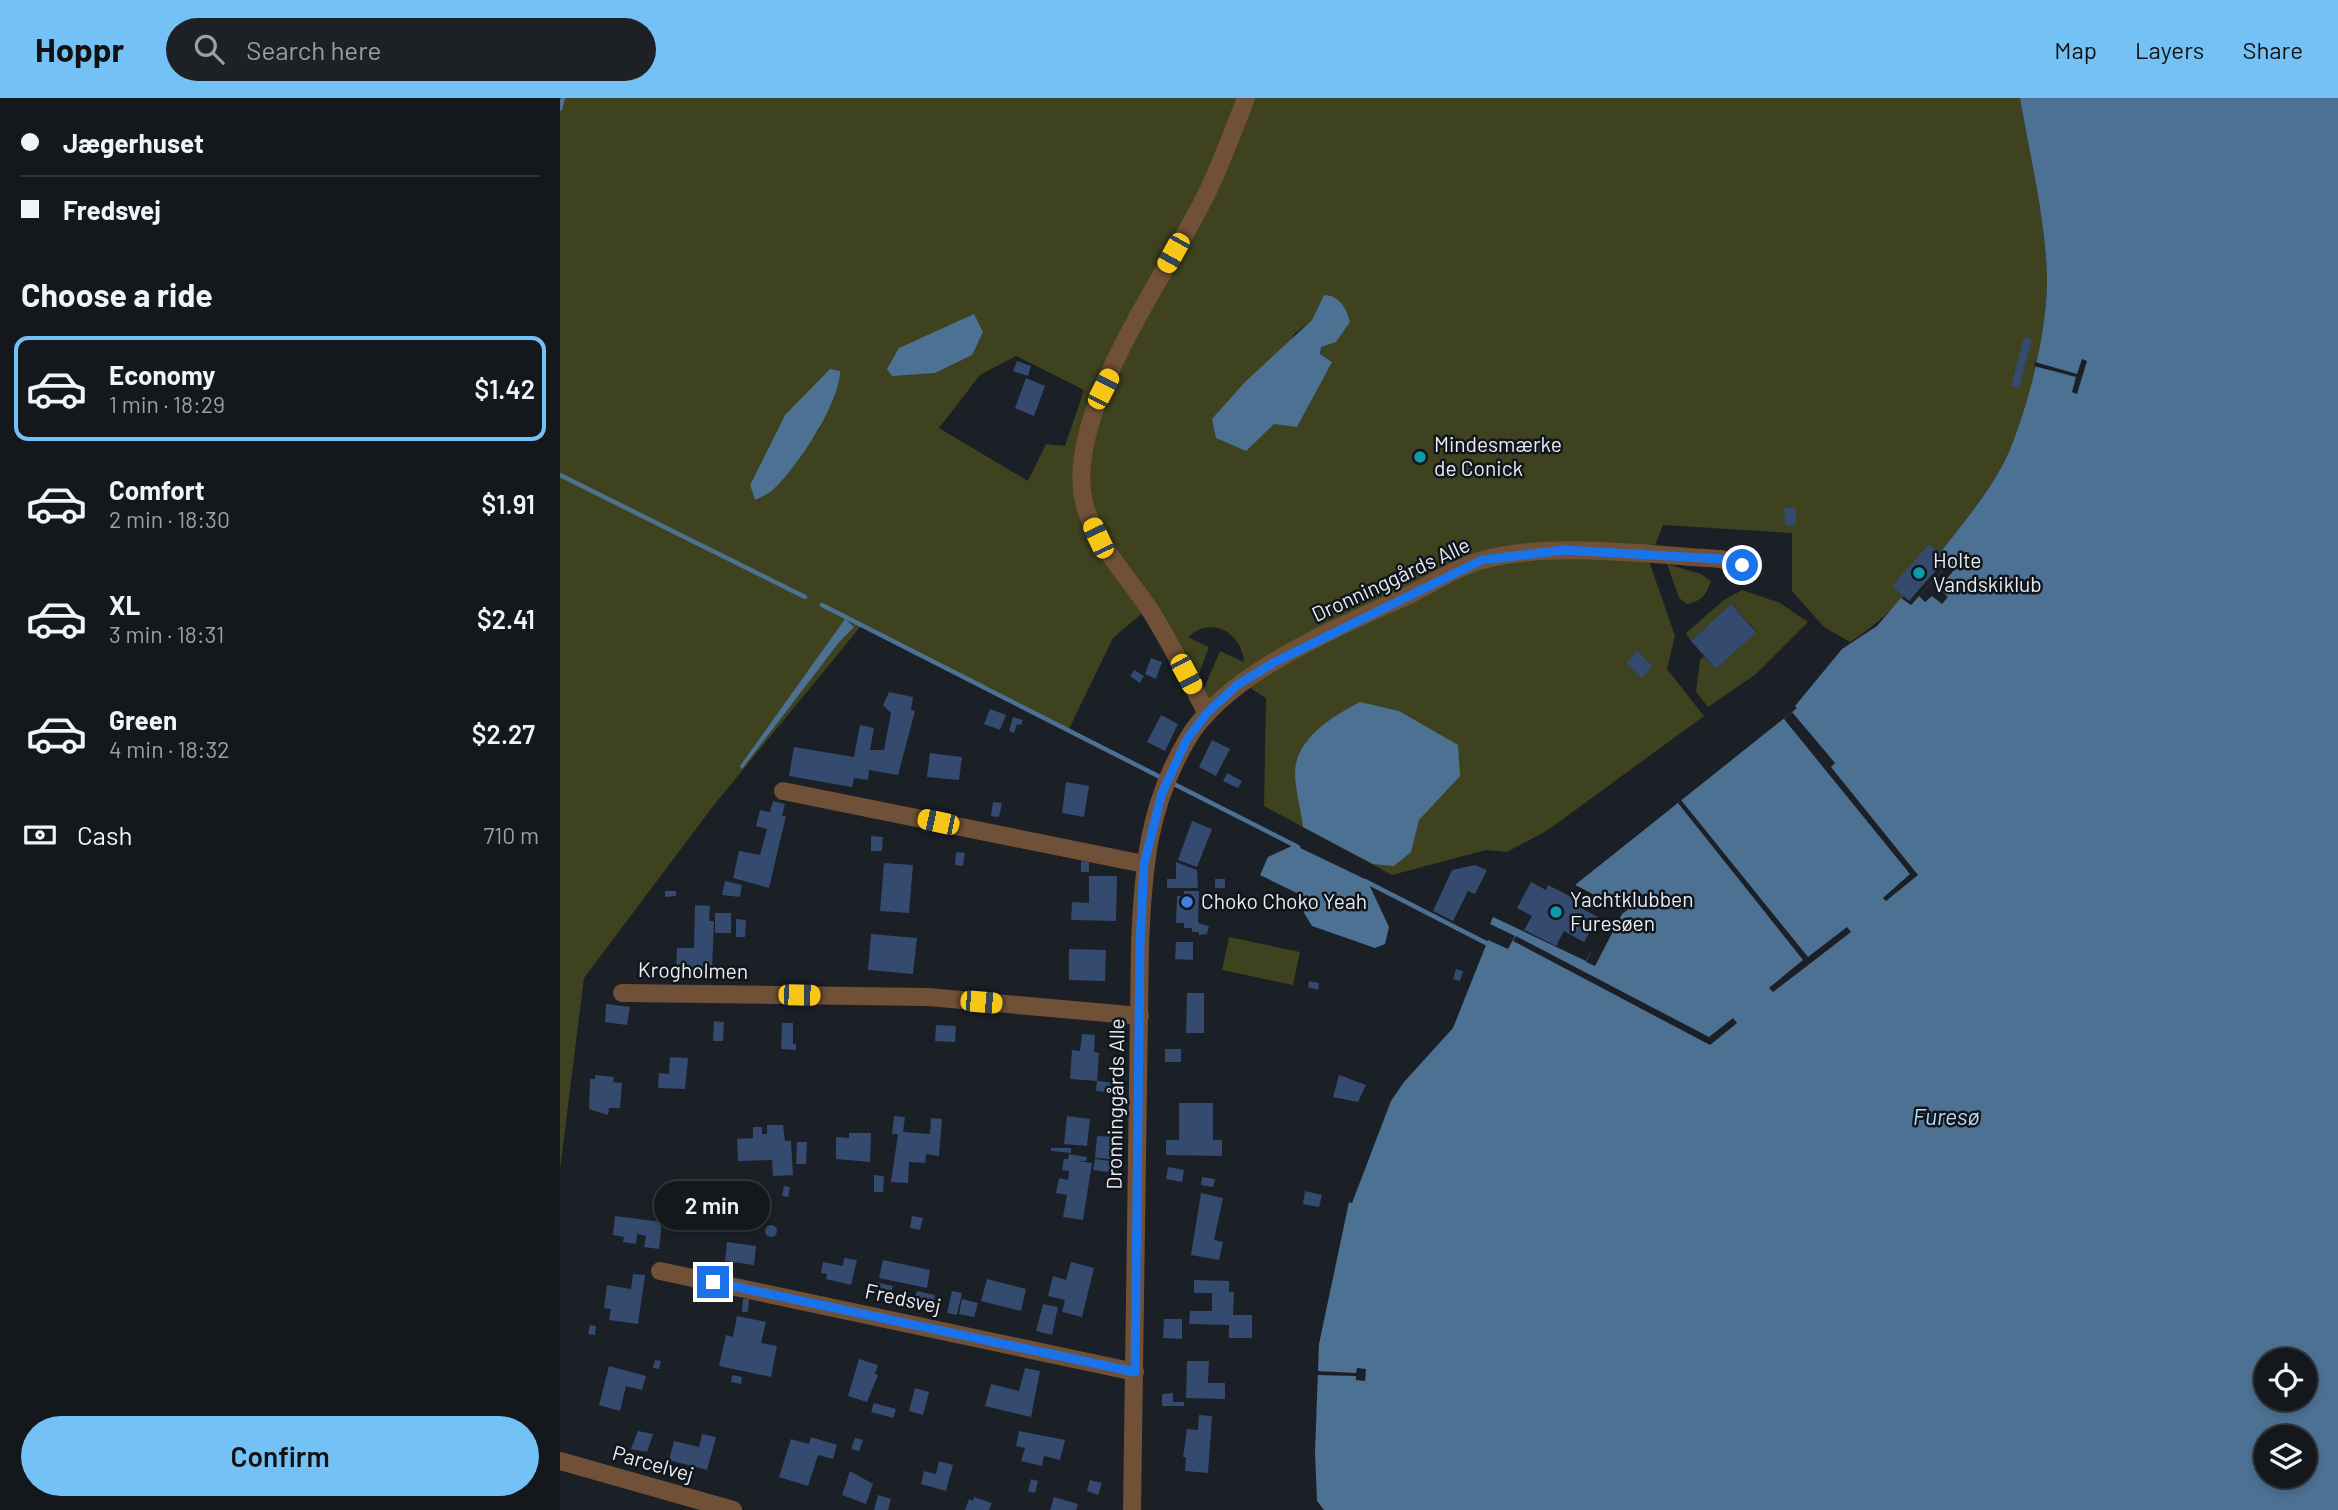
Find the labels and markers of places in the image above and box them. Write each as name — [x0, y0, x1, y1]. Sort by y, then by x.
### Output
place label: Mindesmærke de Conick — [1434, 431, 1562, 480]
marker: Mindesmærke de Conick — [1412, 449, 1428, 465]
place label: Holte Vandskiklub — [1933, 547, 2042, 596]
marker: Holte Vandskiklub — [1911, 565, 1927, 581]
place label: Yachtklubben Furesøen — [1570, 886, 1693, 935]
place label: Choko Choko Yeah — [1201, 888, 1367, 913]
marker: Choko Choko Yeah — [1179, 894, 1195, 910]
marker: Yachtklubben Furesøen — [1548, 904, 1564, 920]

